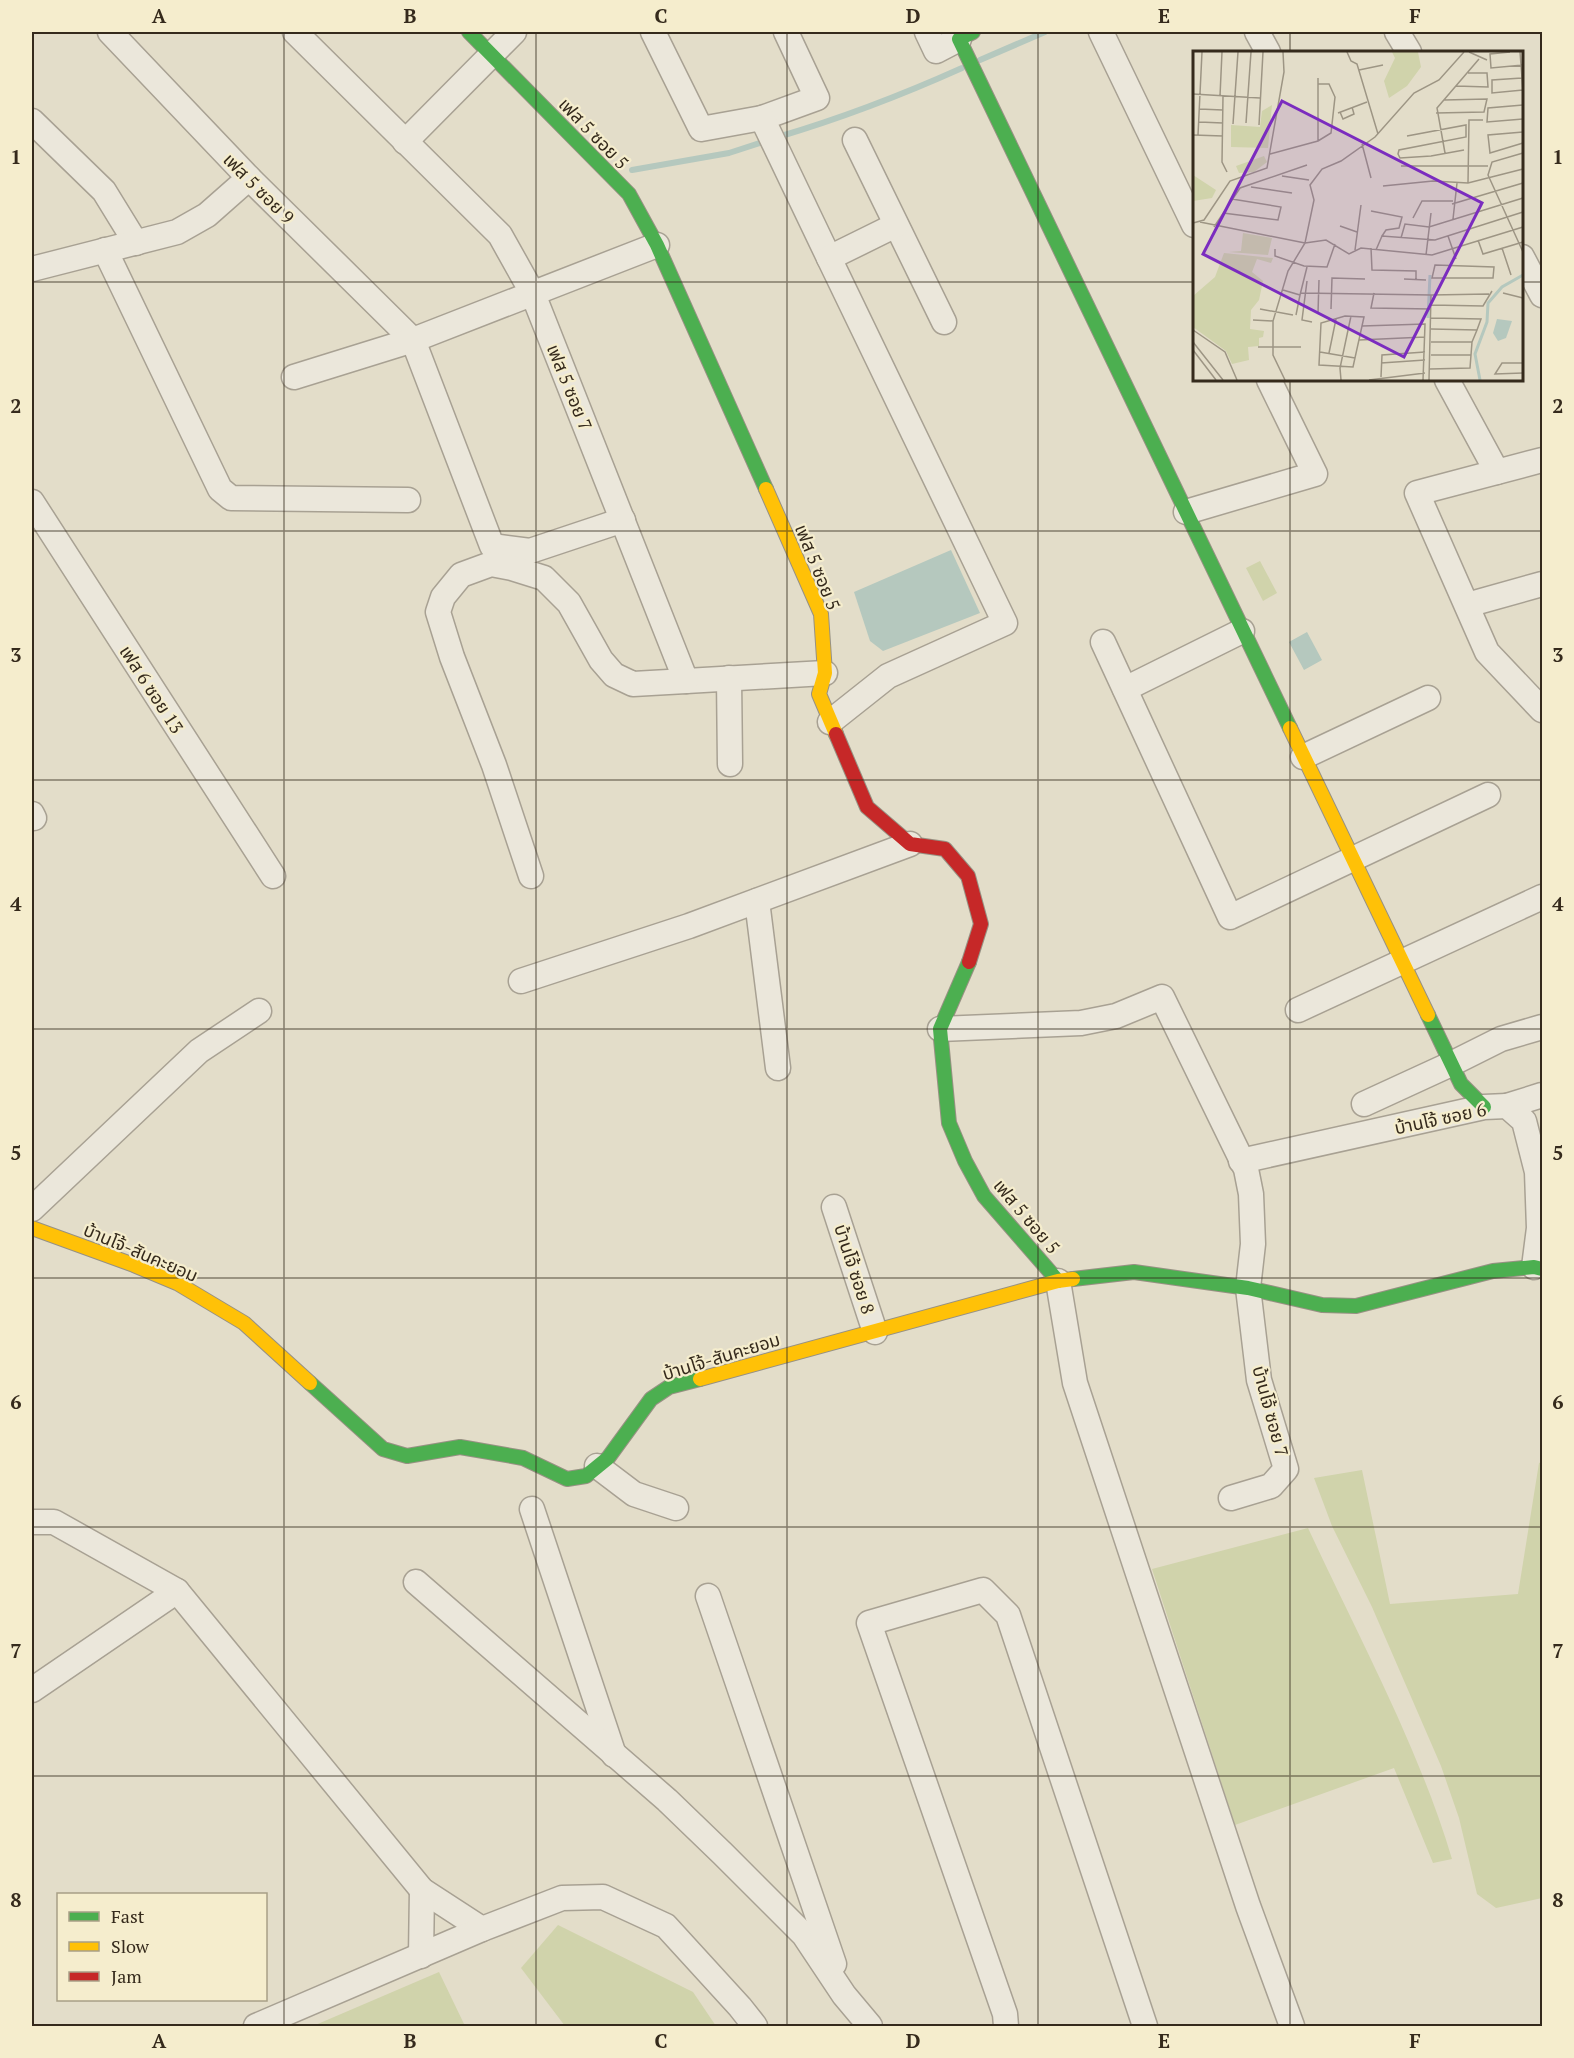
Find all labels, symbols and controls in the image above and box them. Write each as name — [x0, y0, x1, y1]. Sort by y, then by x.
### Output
text: A — [152, 2, 167, 29]
text: B — [404, 2, 417, 29]
text: C — [654, 2, 668, 29]
text: D — [906, 2, 920, 29]
text: E — [1158, 2, 1170, 29]
text: F — [1409, 2, 1421, 29]
inset map — [1193, 51, 1523, 381]
street label: เฟส 5 ซอย 5 — [554, 92, 634, 174]
text: 1 — [10, 143, 22, 170]
text: 1 — [1552, 143, 1564, 170]
street label: เฟส 5 ซอย 9 — [218, 147, 300, 229]
street label: เฟส 5 ซอย 7 — [542, 340, 598, 434]
text: 2 — [10, 392, 22, 419]
text: 2 — [1552, 392, 1564, 419]
street label: เฟส 5 ซอย 5 — [790, 520, 846, 614]
street label: เฟส 6 ซอย 13 — [115, 640, 189, 738]
text: 3 — [10, 641, 22, 668]
text: 3 — [1552, 641, 1564, 668]
text: 4 — [10, 890, 22, 917]
text: 4 — [1552, 890, 1564, 917]
street label: บ้านโจ้ ซอย 6 — [1392, 1096, 1488, 1139]
text: 5 — [10, 1139, 22, 1166]
text: 5 — [1552, 1139, 1564, 1166]
street label: เฟส 5 ซอย 5 — [989, 1173, 1065, 1259]
street label: บ้านโจ้-สันคะยอม — [80, 1217, 202, 1287]
street label: บ้านโจ้ ซอย 8 — [829, 1221, 881, 1317]
street label: บ้านโจ้-สันคะยอม — [659, 1327, 783, 1385]
street label: บ้านโจ้ ซอย 7 — [1247, 1363, 1295, 1459]
text: 6 — [10, 1388, 22, 1415]
text: 6 — [1552, 1388, 1564, 1415]
text: 7 — [10, 1637, 22, 1664]
text: 7 — [1552, 1637, 1564, 1664]
text: 8 — [10, 1886, 22, 1913]
text: 8 — [1552, 1886, 1564, 1913]
legend — [57, 1893, 267, 2001]
text: Fast — [111, 1904, 145, 1928]
text: Slow — [111, 1934, 150, 1958]
text: Jam — [111, 1964, 142, 1988]
text: A — [152, 2027, 167, 2054]
text: B — [404, 2027, 417, 2054]
text: C — [654, 2027, 668, 2054]
text: D — [906, 2027, 920, 2054]
text: E — [1158, 2027, 1170, 2054]
text: F — [1409, 2027, 1421, 2054]

